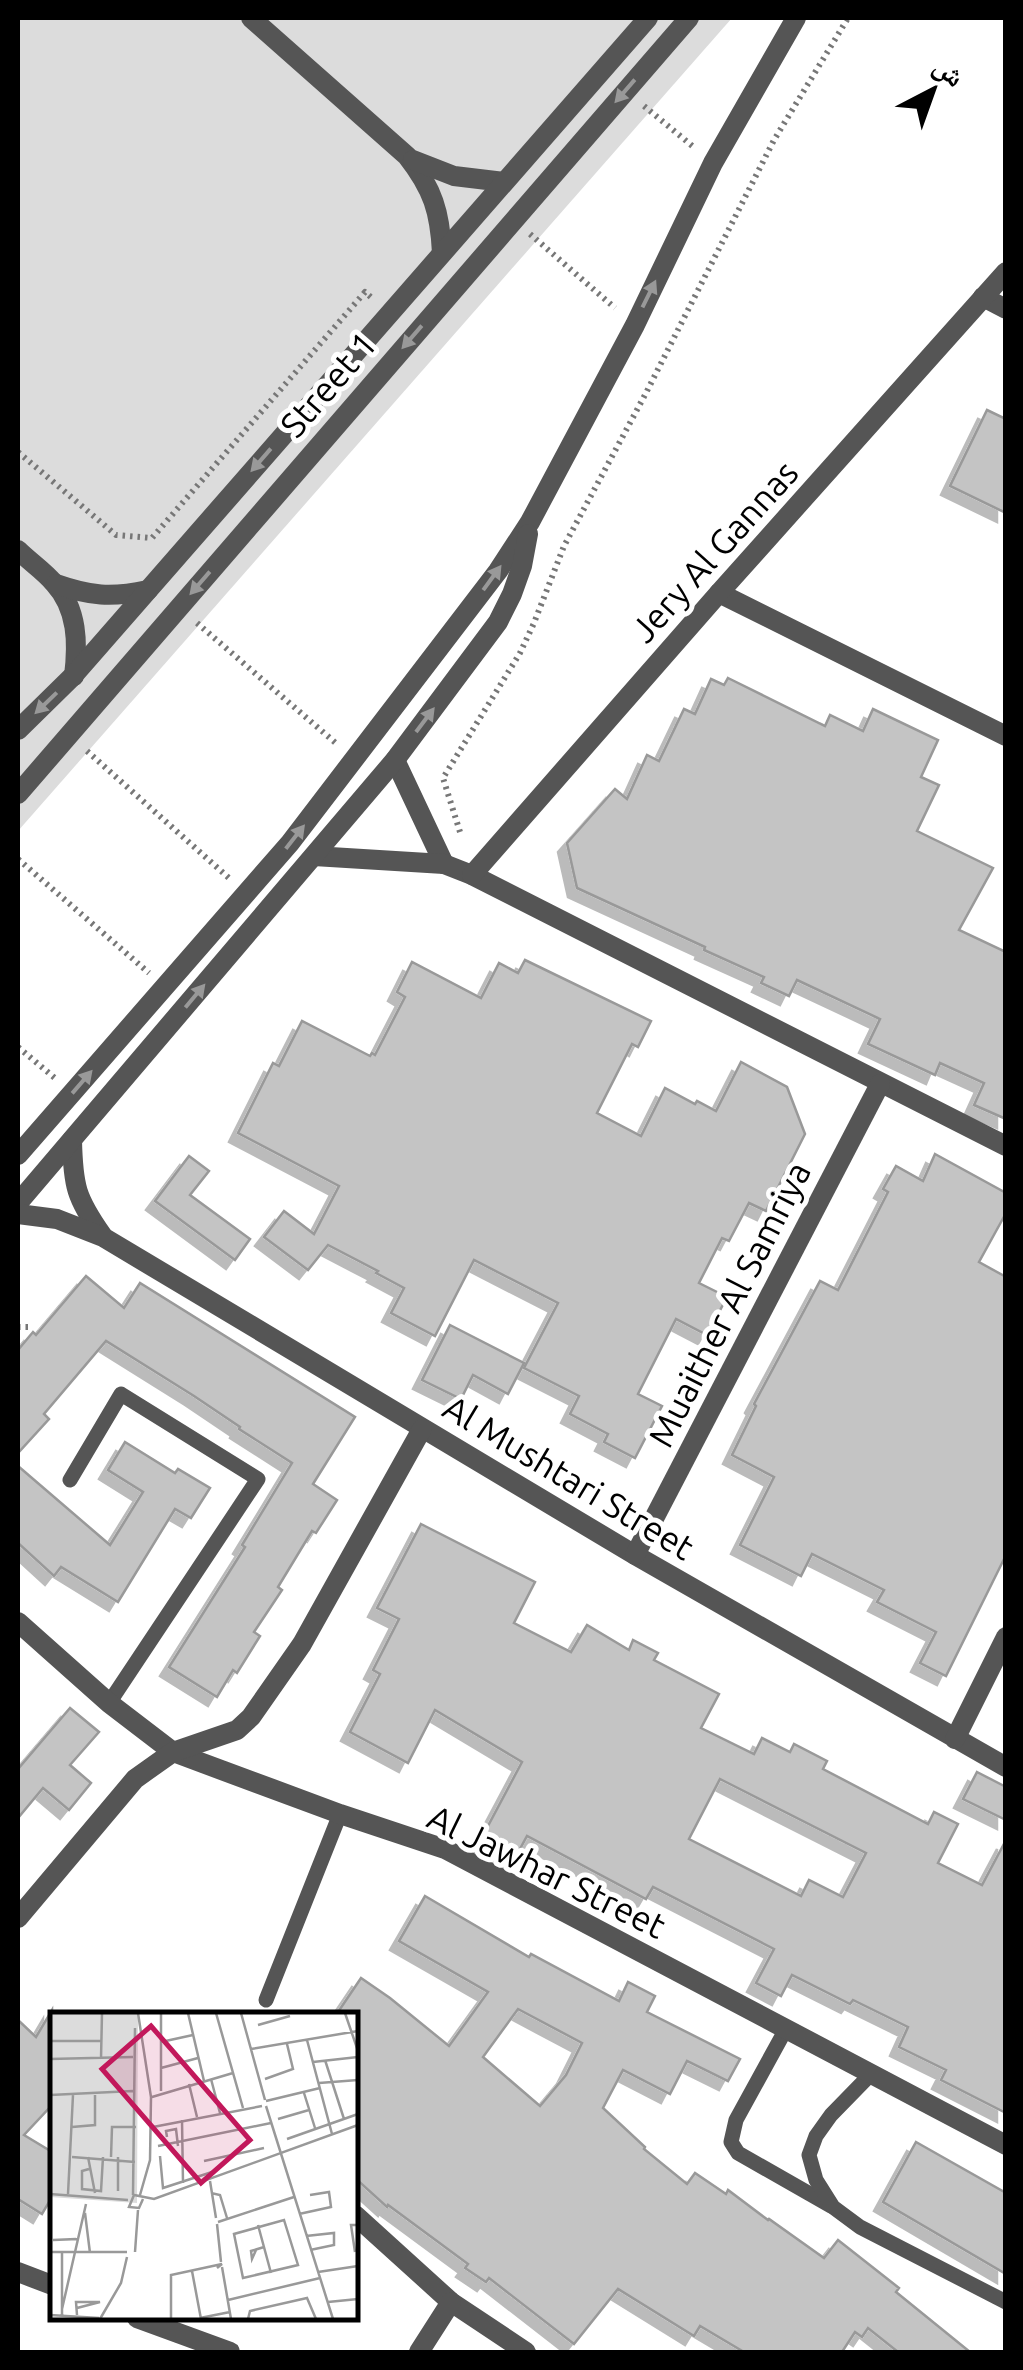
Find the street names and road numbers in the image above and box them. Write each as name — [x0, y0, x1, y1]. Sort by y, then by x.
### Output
street label: Street 1 — [272, 324, 384, 444]
street label: Jery Al Gannas — [622, 452, 806, 650]
street label: Muaither Al Samriya — [640, 1155, 818, 1453]
street label: Al Mushtari Street — [437, 1387, 702, 1568]
street label: Al Jawhar Street — [422, 1796, 672, 1946]

